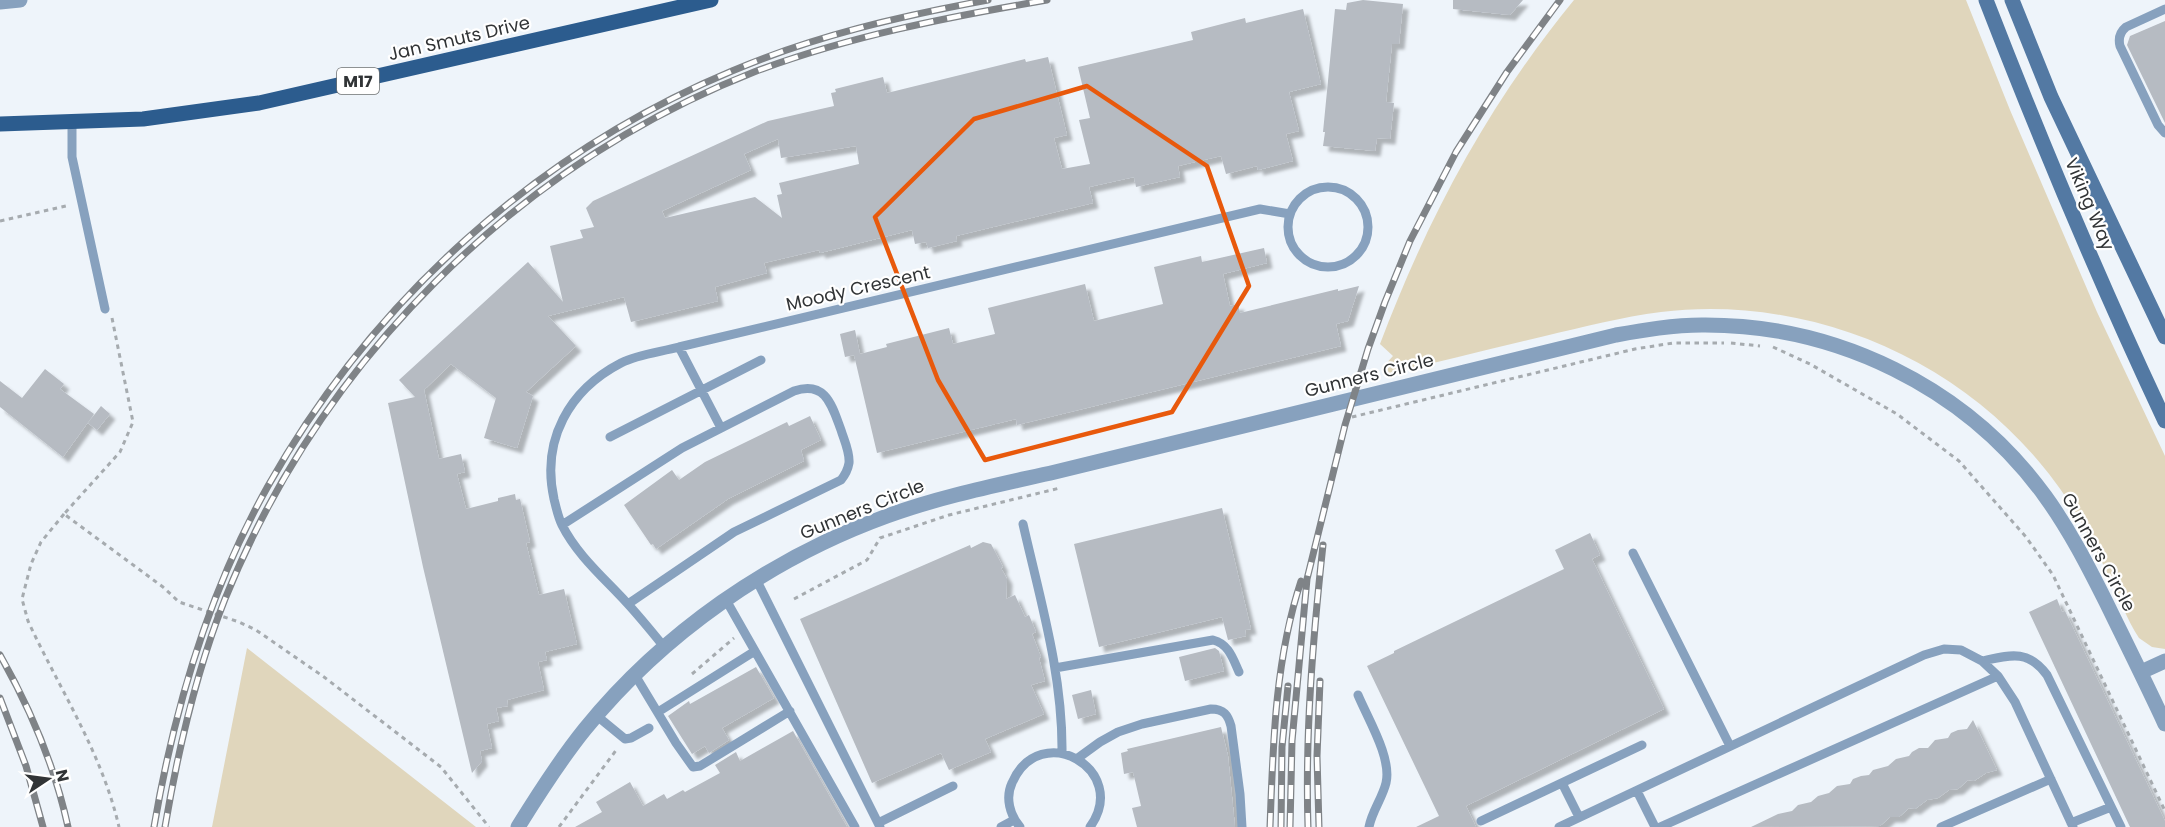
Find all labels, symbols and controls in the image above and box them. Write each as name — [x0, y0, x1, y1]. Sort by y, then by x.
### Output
street label: Jan Smuts Drive — [386, 10, 532, 66]
road number: M17 — [337, 68, 379, 94]
street label: Viking Way — [2059, 154, 2121, 254]
street label: Moody Crescent — [784, 259, 932, 317]
street label: Gunners Circle — [1302, 347, 1436, 403]
street label: Gunners Circle — [796, 473, 928, 545]
street label: Gunners Circle — [2056, 488, 2142, 616]
north arrow — [18, 749, 78, 809]
text: N — [50, 767, 75, 784]

